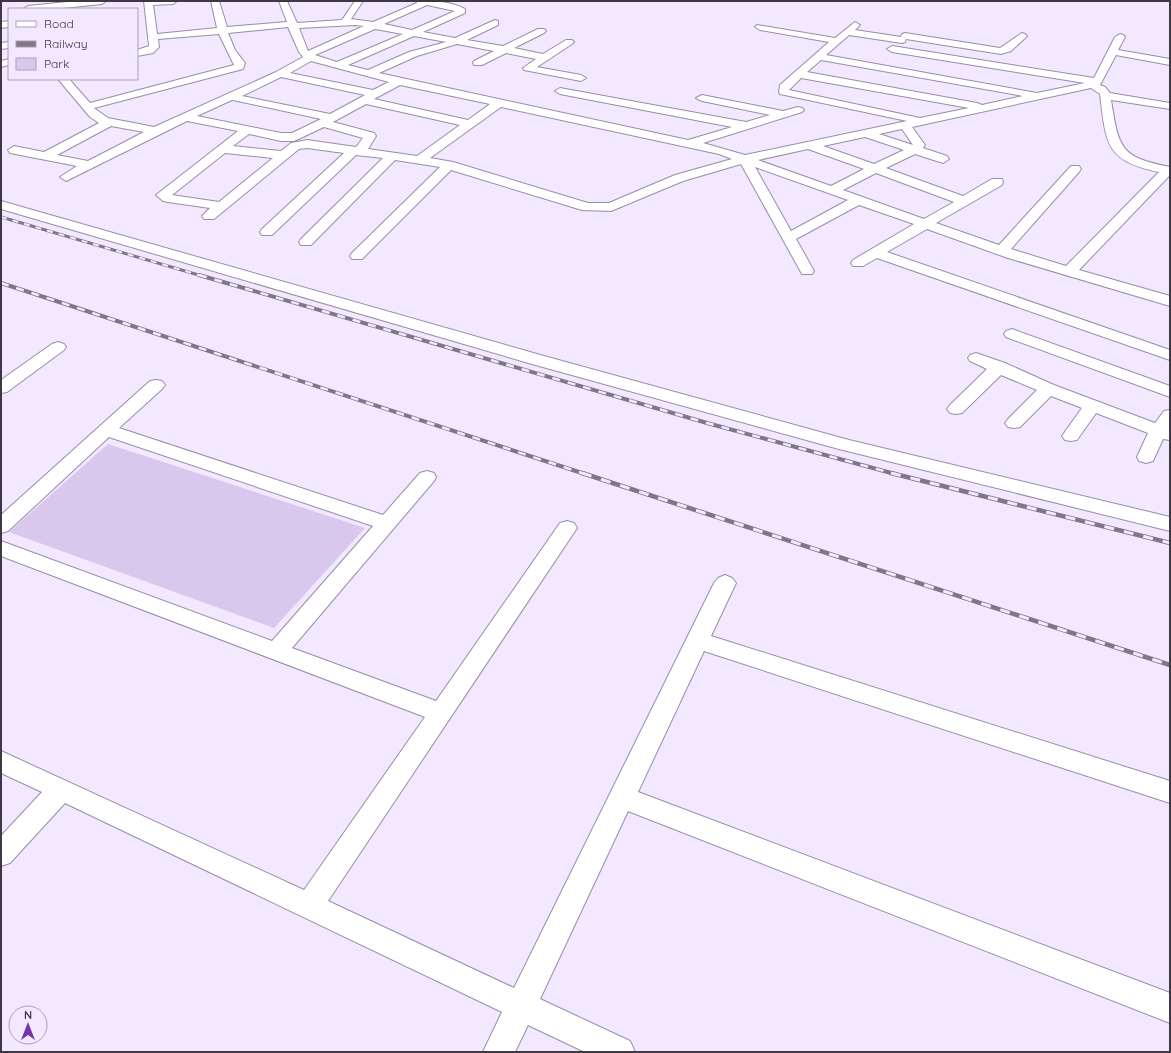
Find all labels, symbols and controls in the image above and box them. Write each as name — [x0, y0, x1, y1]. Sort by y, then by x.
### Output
legend — [8, 8, 138, 80]
text: Road — [44, 16, 74, 31]
text: Railway — [44, 36, 88, 51]
text: Park — [44, 56, 69, 71]
north arrow — [8, 1005, 48, 1045]
text: N — [24, 1008, 32, 1022]

